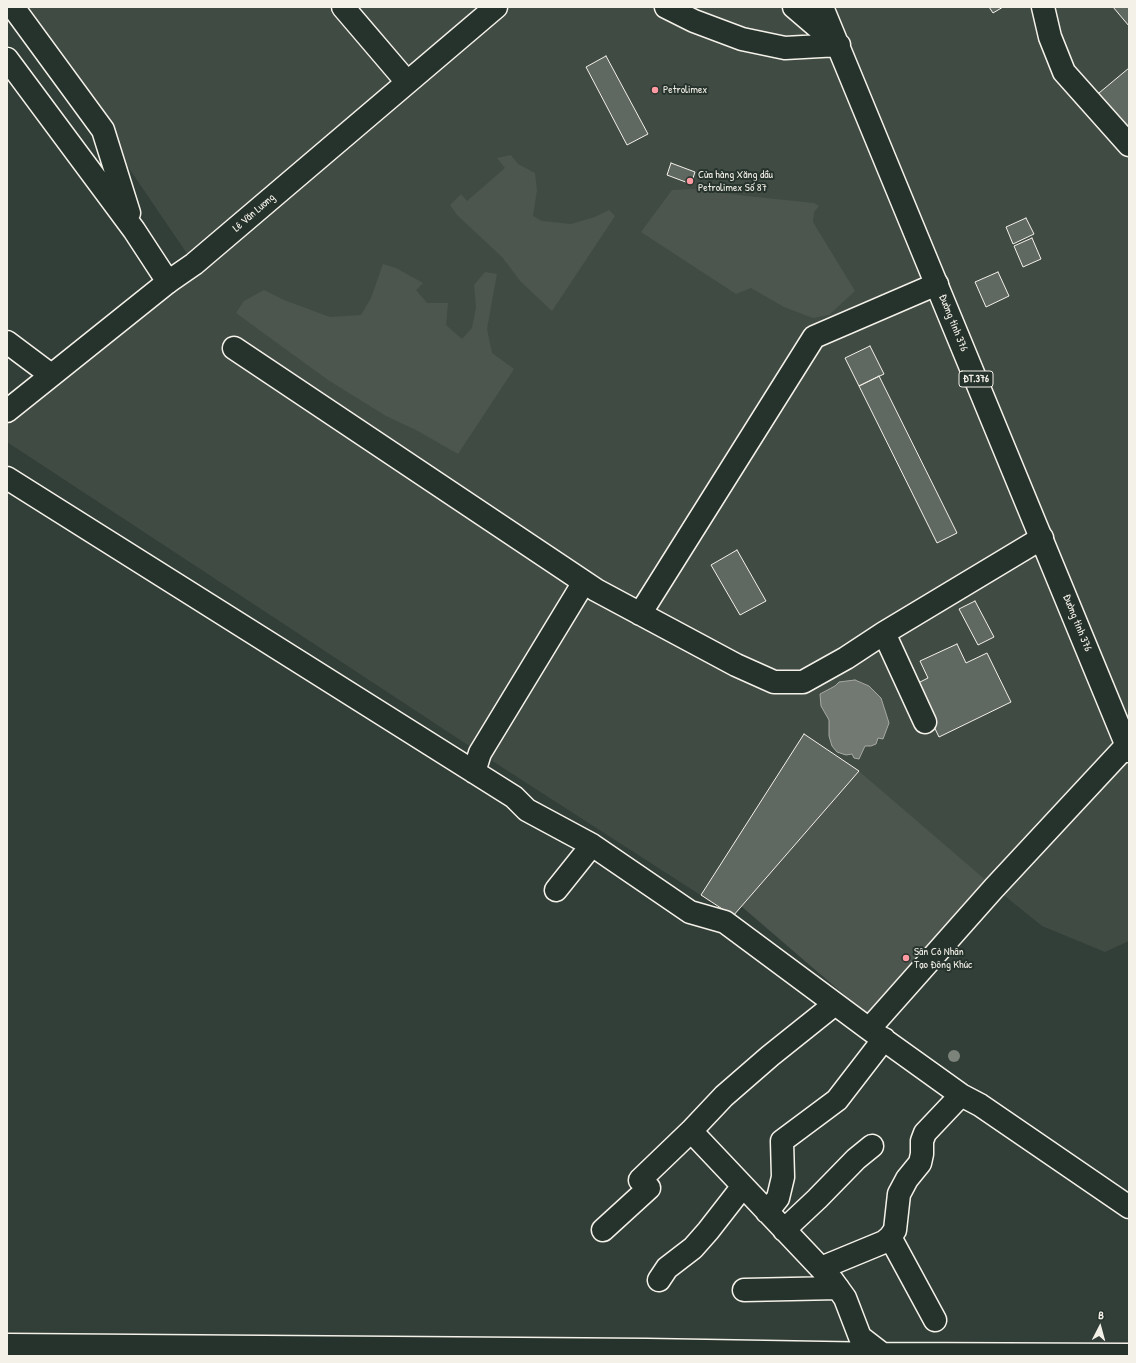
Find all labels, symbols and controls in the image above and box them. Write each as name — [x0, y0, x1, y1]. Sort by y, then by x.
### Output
place label: Petrolimex — [663, 83, 707, 97]
marker: Petrolimex — [650, 85, 660, 95]
place label: Cửa hàng Xăng dầu Petrolimex Số 87 — [698, 168, 773, 194]
marker: Cửa hàng Xăng dầu Petrolimex Số 87 — [685, 176, 695, 186]
street label: Lê Văn Lương — [230, 191, 278, 235]
street label: Đường tỉnh 376 — [936, 293, 970, 353]
road number: ĐT.376 — [959, 371, 993, 387]
street label: Đường tỉnh 376 — [1060, 593, 1094, 653]
place label: Sân Cỏ Nhân Tạo Đông Khúc — [914, 945, 972, 971]
marker: Sân Cỏ Nhân Tạo Đông Khúc — [901, 953, 911, 963]
north arrow — [1080, 1307, 1120, 1347]
text: B — [1098, 1308, 1105, 1322]

